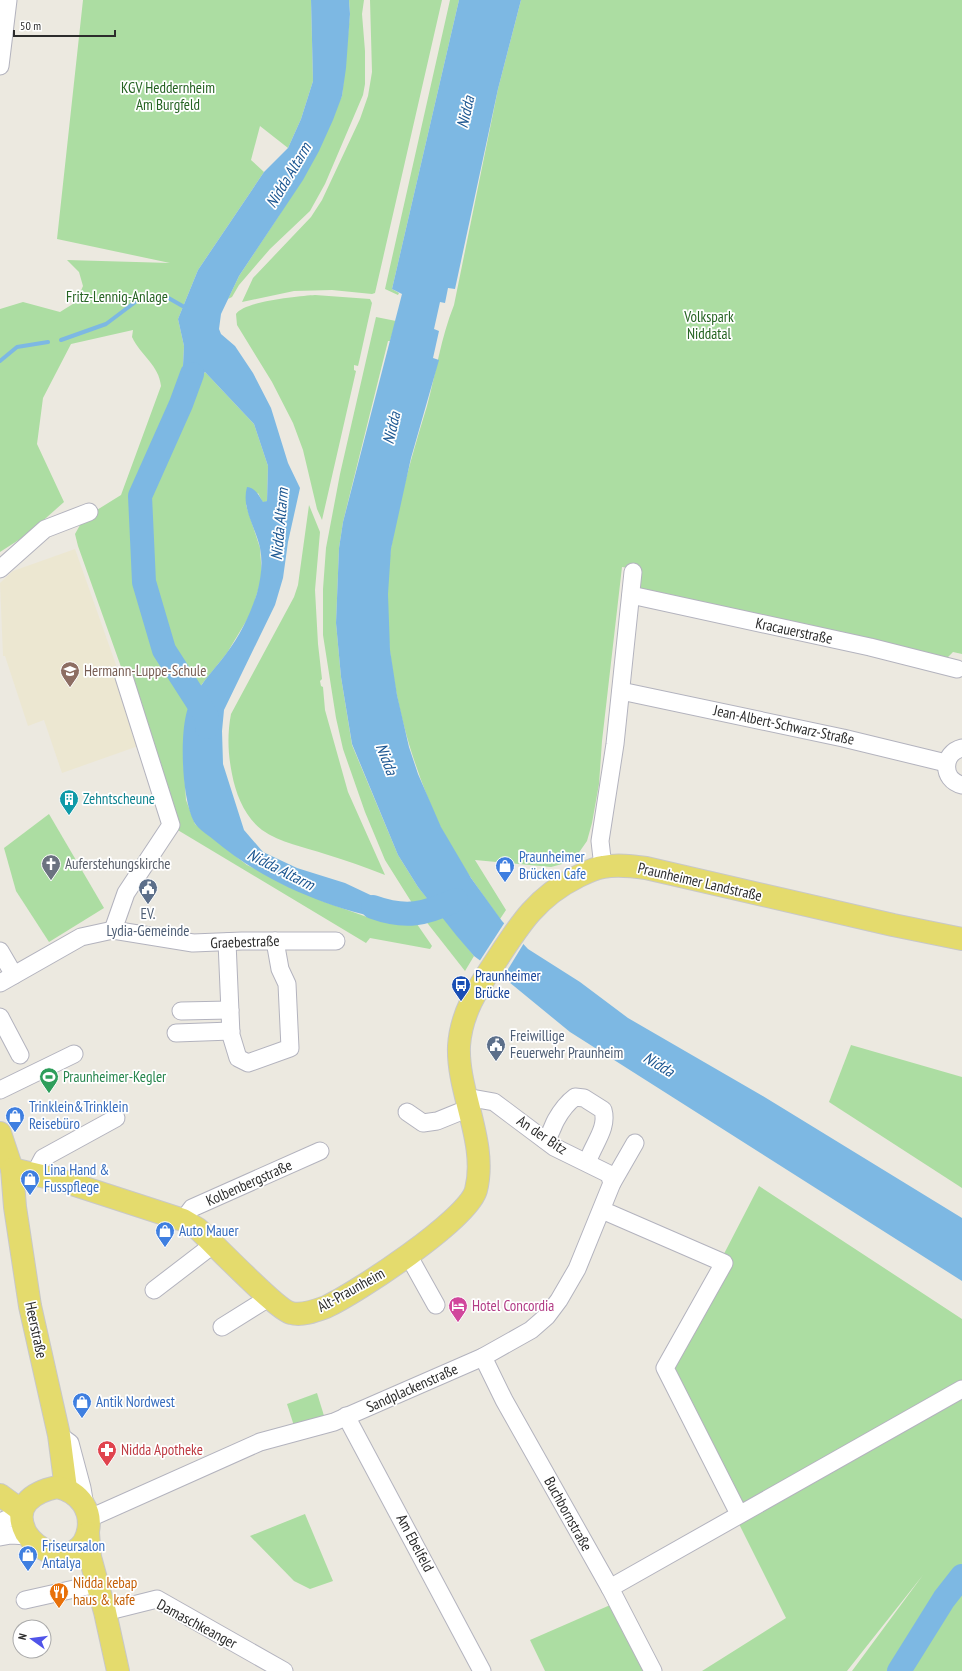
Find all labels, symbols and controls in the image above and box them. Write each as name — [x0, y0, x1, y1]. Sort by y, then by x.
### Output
scale bar — [14, 12, 115, 38]
text: 50 m — [20, 18, 41, 33]
park label: KGV Heddernheim Am Burgfeld — [121, 78, 215, 114]
water label: Nidda — [452, 92, 479, 130]
water label: Nidda Altarm — [261, 138, 316, 211]
park label: Fritz-Lennig-Anlage — [66, 287, 168, 306]
park label: Volkspark Niddatal — [683, 307, 734, 343]
water label: Nidda — [378, 408, 405, 446]
water label: Nidda Altarm — [266, 486, 292, 561]
street label: Kracauerstraße — [754, 613, 834, 648]
school or university icon: Hermann-Luppe-Schule — [59, 660, 81, 688]
place label: Hermann-Luppe-Schule — [84, 661, 206, 680]
street label: Jean-Albert-Schwarz-Straße — [711, 700, 856, 749]
water label: Nidda — [372, 740, 403, 779]
building icon: Zehntscheune — [58, 788, 80, 816]
place label: Zehntscheune — [83, 789, 155, 808]
water label: Nidda Altarm — [244, 844, 319, 895]
place label: Praunheimer Brücken Cafe — [519, 847, 586, 883]
church icon: Auferstehungskirche — [40, 853, 62, 881]
place label: Auferstehungskirche — [65, 854, 170, 873]
shop icon: Praunheimer Brücken Cafe — [494, 855, 516, 883]
street label: Praunheimer Landstraße — [636, 858, 764, 905]
public building icon: EV. Lydia-Gemeinde — [137, 877, 159, 905]
place label: EV. Lydia-Gemeinde — [107, 904, 189, 940]
street label: Graebestraße — [210, 931, 280, 952]
place label: Praunheimer Brücke — [475, 966, 542, 1002]
bus stop icon: Praunheimer Brücke — [450, 974, 472, 1002]
place label: Freiwillige Feuerwehr Praunheim — [510, 1026, 623, 1062]
public building icon: Freiwillige Feuerwehr Praunheim — [485, 1034, 507, 1062]
water label: Nidda — [640, 1047, 679, 1082]
sports icon: Praunheimer-Kegler — [38, 1066, 60, 1094]
place label: Praunheimer-Kegler — [63, 1067, 167, 1086]
place label: Trinklein&Trinklein Reisebüro — [29, 1097, 128, 1133]
shop icon: Trinklein&Trinklein Reisebüro — [4, 1105, 26, 1133]
street label: An der Bitz — [513, 1111, 571, 1158]
street label: Kolbenbergstraße — [203, 1155, 295, 1210]
place label: Lina Hand & Fusspflege — [44, 1160, 109, 1196]
shop icon: Lina Hand & Fusspflege — [19, 1168, 41, 1196]
shop icon: Auto Mauer — [154, 1220, 176, 1248]
place label: Auto Mauer — [179, 1221, 240, 1240]
street label: Alt-Praunheim — [314, 1263, 388, 1316]
hotel icon: Hotel Concordia — [447, 1295, 469, 1323]
place label: Hotel Concordia — [472, 1296, 554, 1315]
street label: Heerstraße — [21, 1300, 52, 1360]
street label: Sandplackenstraße — [363, 1359, 460, 1416]
shop icon: Antik Nordwest — [71, 1391, 93, 1419]
place label: Antik Nordwest — [96, 1392, 175, 1411]
pharmacy icon: Nidda Apotheke — [96, 1439, 118, 1467]
place label: Nidda Apotheke — [121, 1440, 203, 1459]
street label: Buchbornstraße — [540, 1473, 597, 1554]
street label: Am Ebelfeld — [392, 1511, 439, 1575]
place label: Friseursalon Antalya — [42, 1536, 105, 1572]
shop icon: Friseursalon Antalya — [17, 1544, 39, 1572]
place label: Nidda kebap haus & kafe — [73, 1573, 137, 1609]
restaurant icon: Nidda kebap haus & kafe — [48, 1581, 70, 1609]
street label: Damaschkeanger — [154, 1595, 241, 1653]
north arrow — [12, 1619, 52, 1659]
text: N — [15, 1632, 30, 1641]

